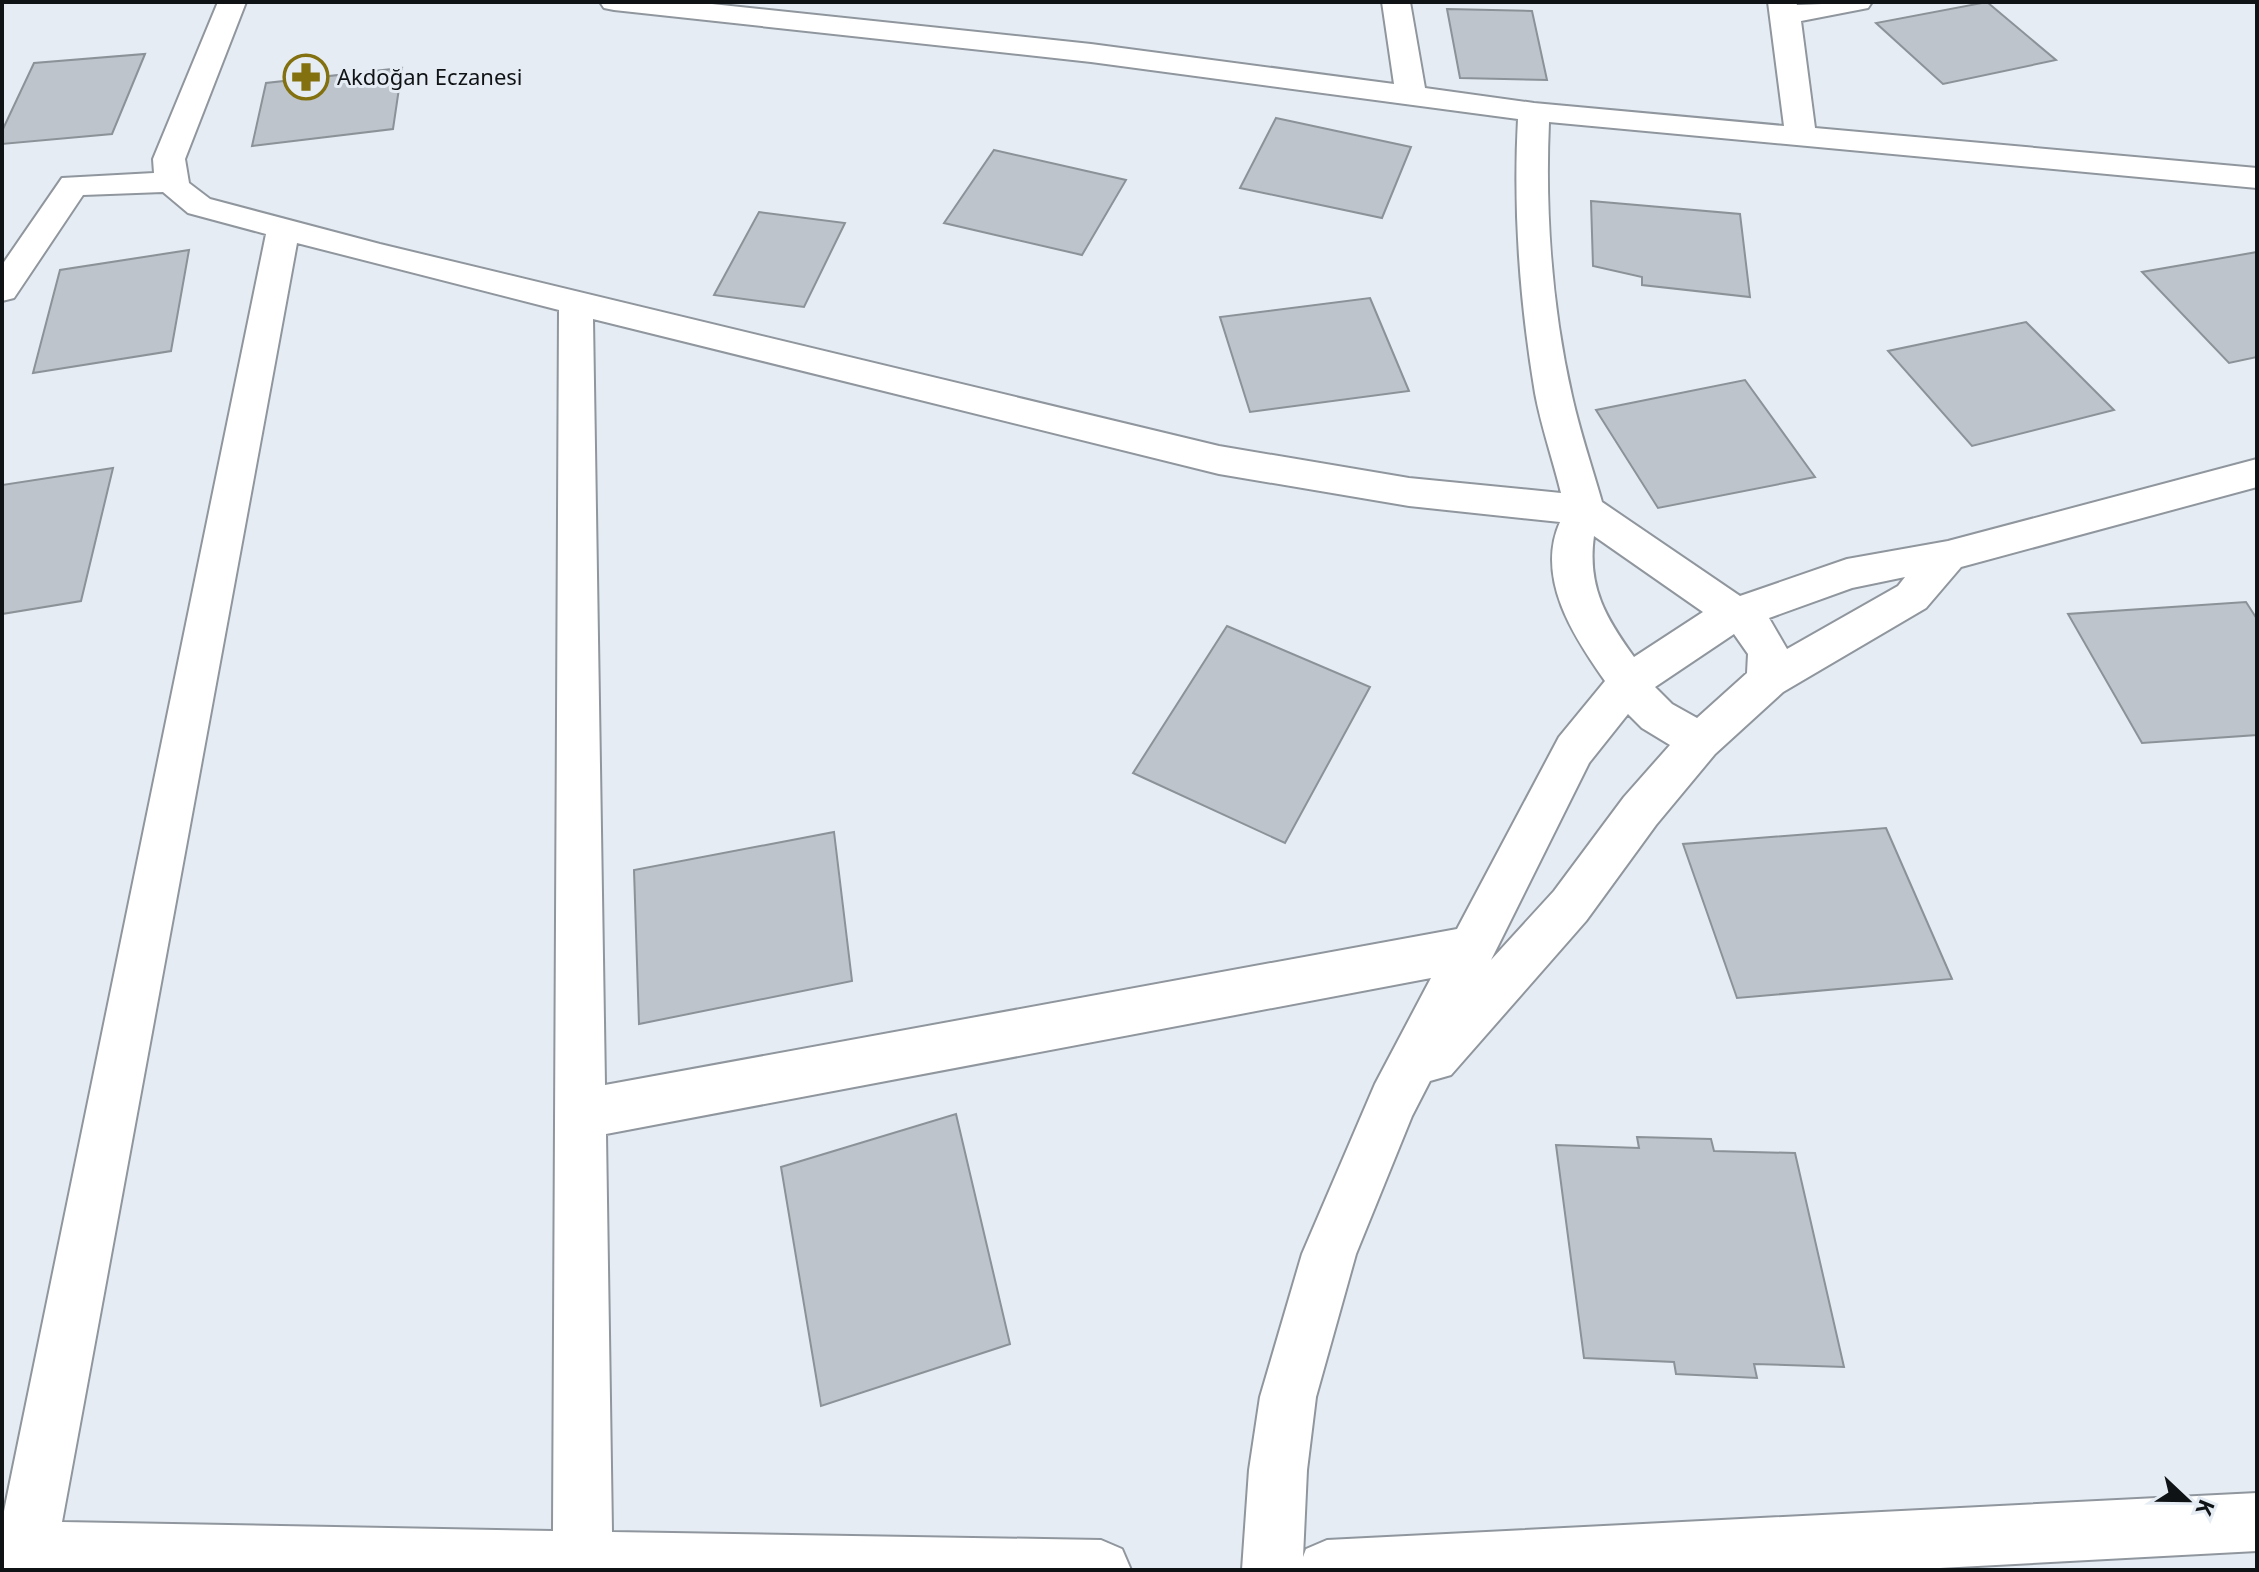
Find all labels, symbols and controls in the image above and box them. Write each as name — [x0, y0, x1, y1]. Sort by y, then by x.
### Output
pharmacy icon: Akdoğan Eczanesi — [282, 53, 330, 101]
place label: Akdoğan Eczanesi — [337, 61, 523, 91]
north arrow — [2147, 1460, 2227, 1540]
text: K — [2190, 1495, 2223, 1521]

